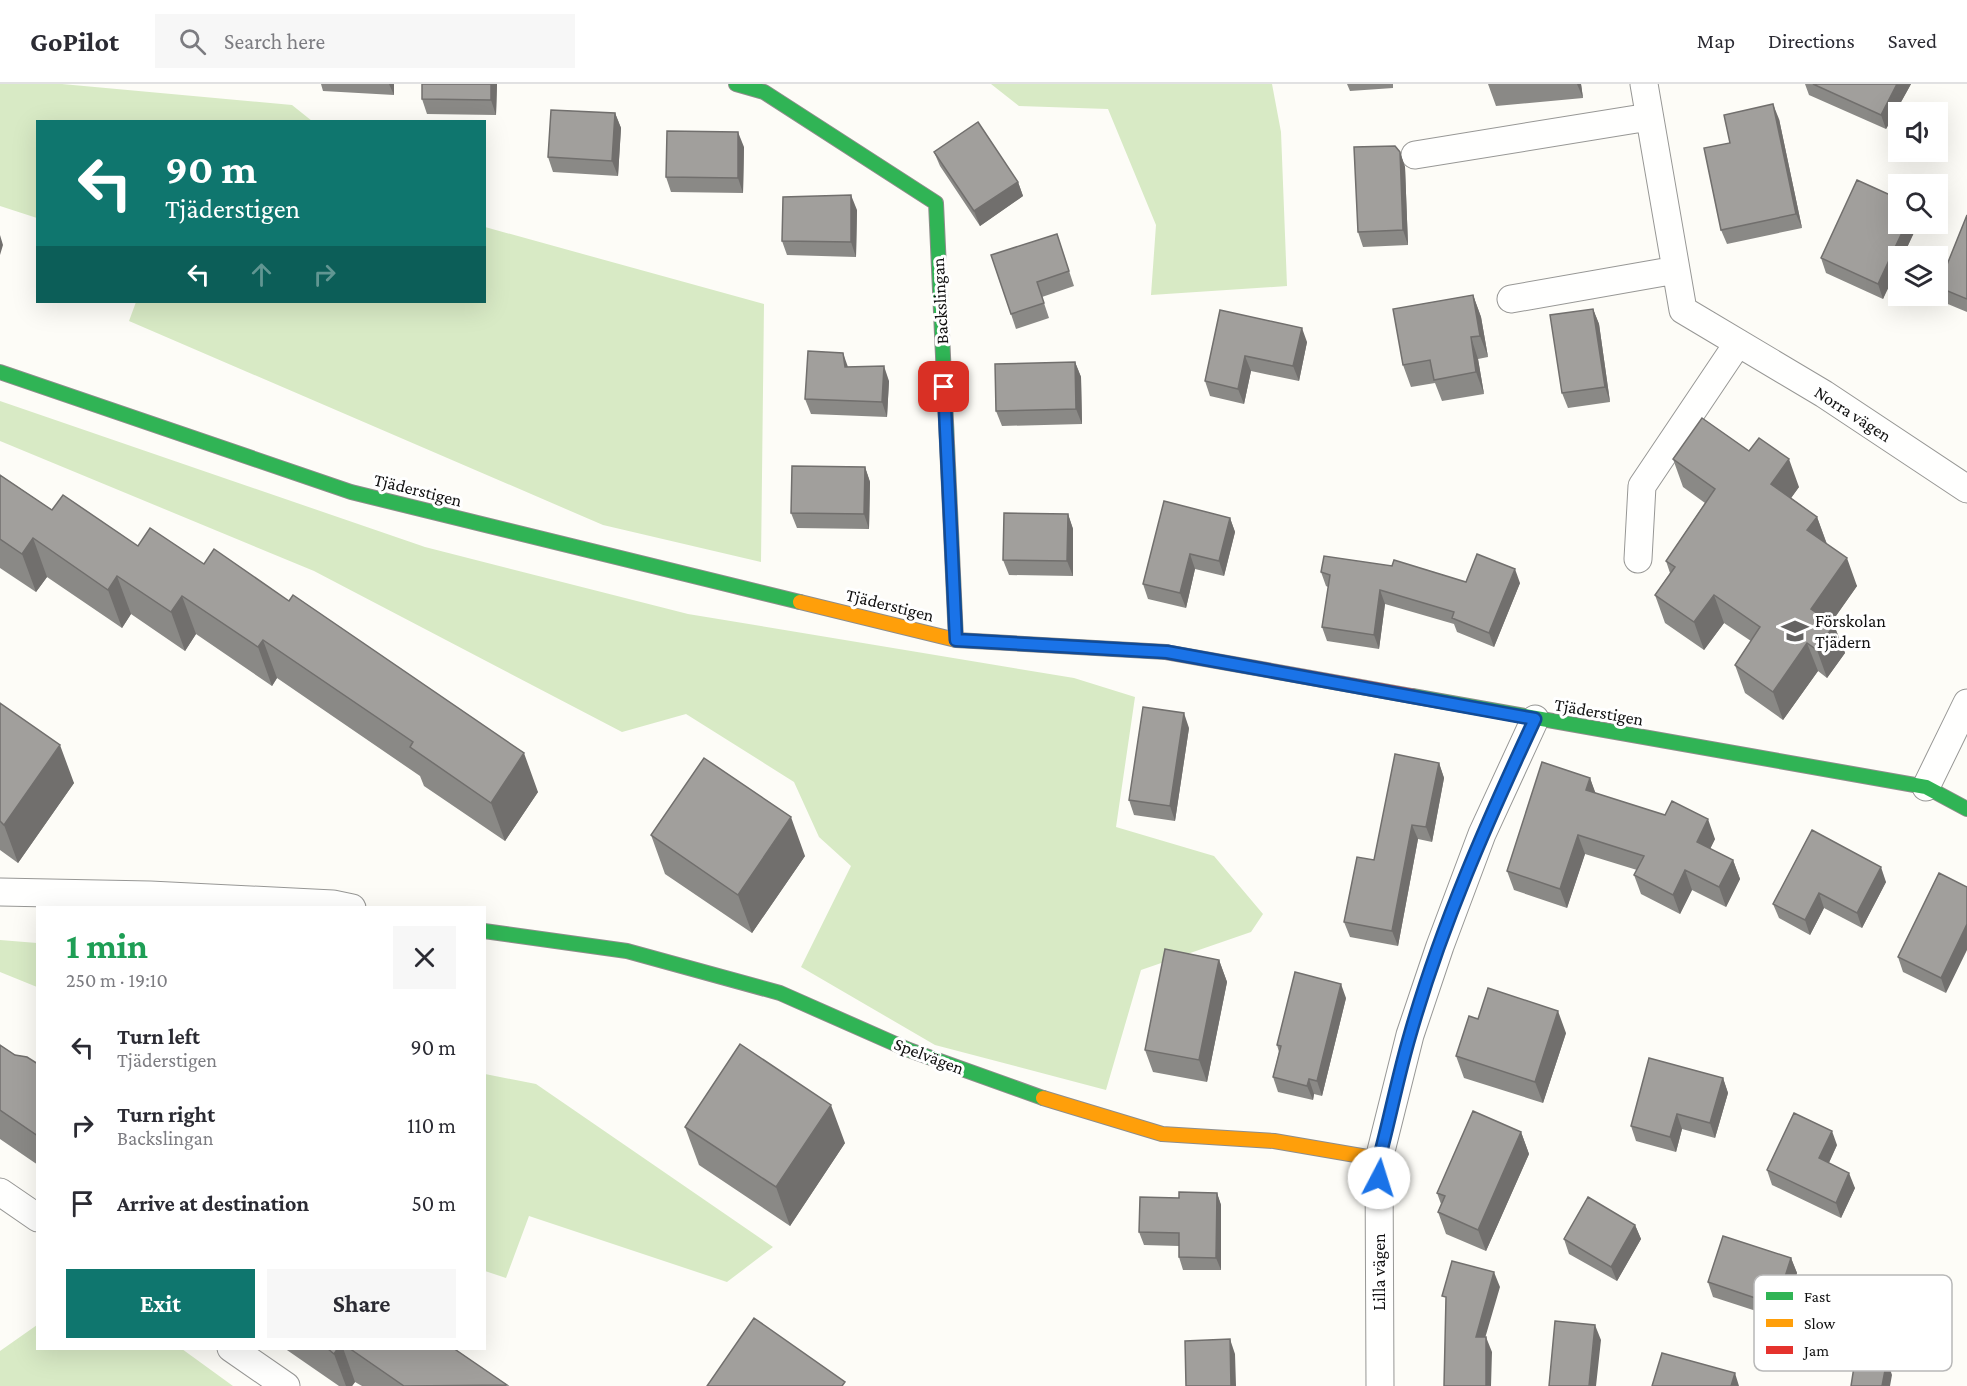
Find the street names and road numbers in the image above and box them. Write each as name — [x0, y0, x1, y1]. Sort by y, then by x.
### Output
street label: Backslingan — [928, 257, 952, 345]
street label: Norra vägen — [1811, 382, 1895, 446]
street label: Tjäderstigen — [372, 469, 464, 512]
street label: Tjäderstigen — [844, 584, 936, 627]
street label: Tjäderstigen — [1553, 694, 1645, 731]
street label: Spelvägen — [891, 1034, 967, 1079]
street label: Lilla vägen — [1369, 1233, 1389, 1311]

